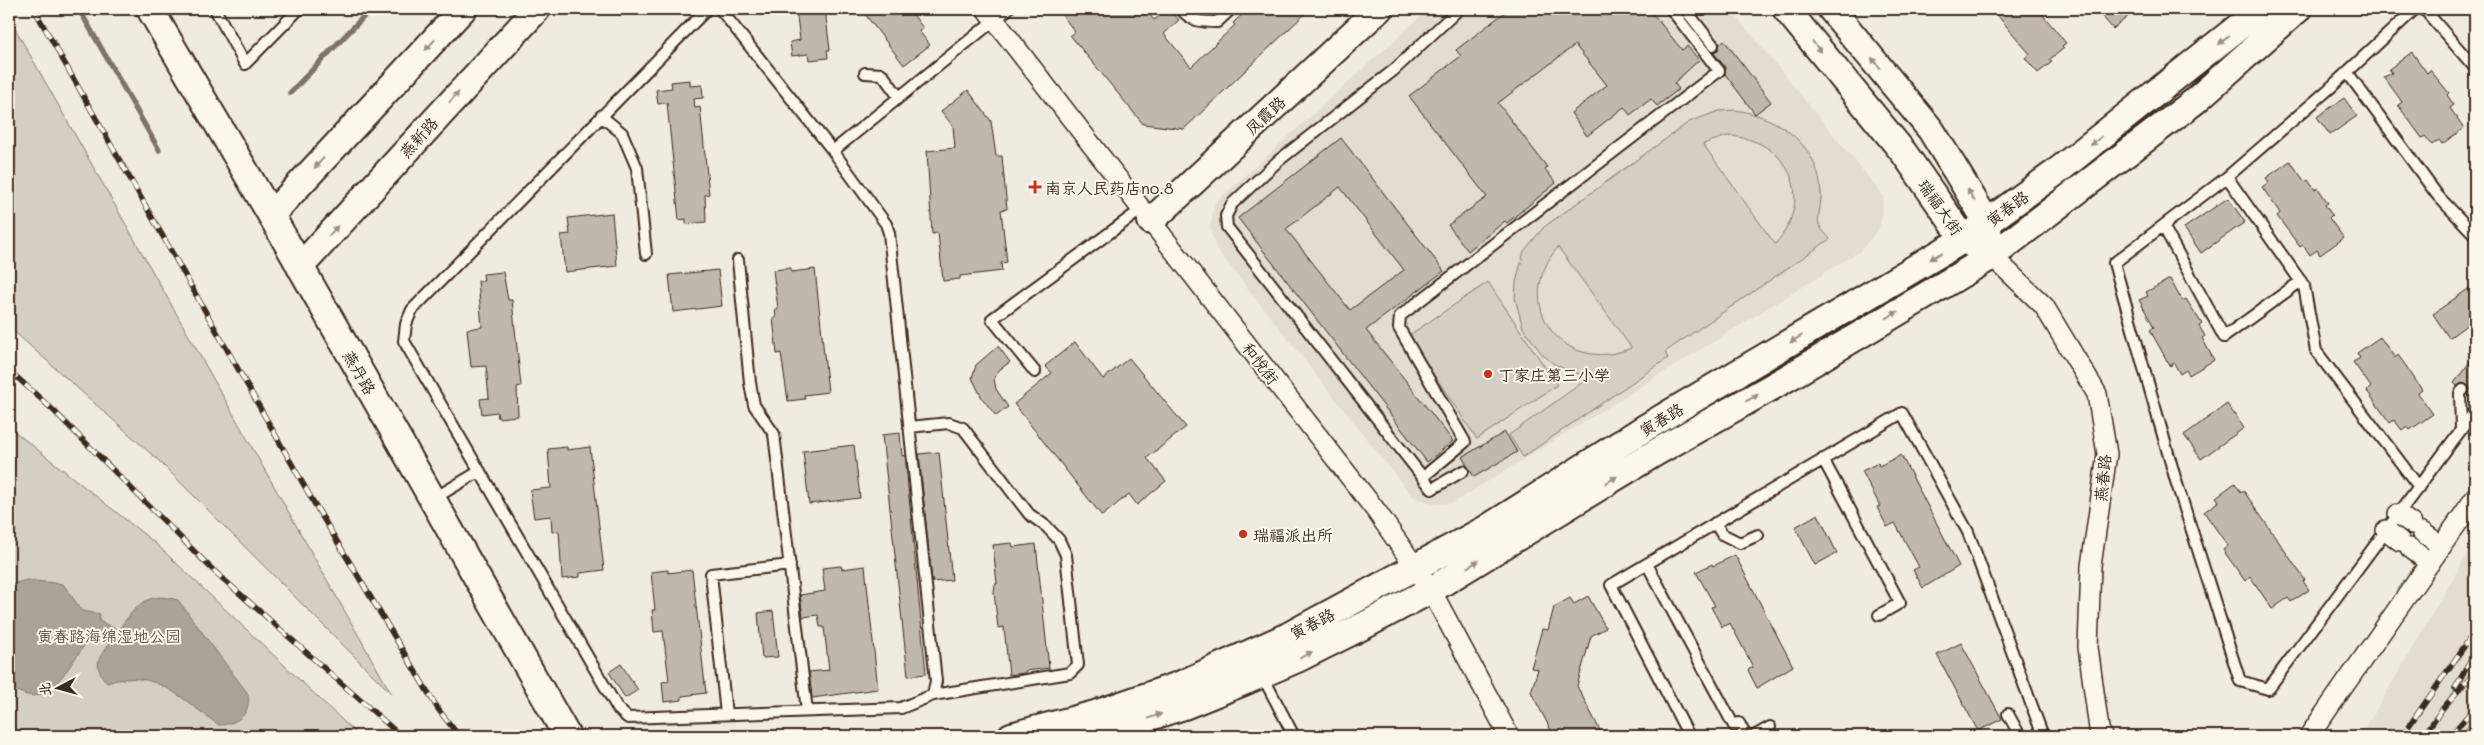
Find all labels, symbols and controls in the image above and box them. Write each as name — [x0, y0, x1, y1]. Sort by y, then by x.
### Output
one-way arrow — [2218, 34, 2230, 46]
one-way arrow — [424, 38, 436, 50]
one-way arrow — [1811, 40, 1822, 53]
one-way arrow — [1871, 57, 1882, 70]
street label: 凤霞路 — [1240, 91, 1290, 139]
one-way arrow — [448, 92, 460, 104]
street label: 燕新路 — [394, 112, 442, 162]
one-way arrow — [2090, 135, 2103, 146]
one-way arrow — [313, 157, 325, 169]
street label: 瑞福大街 — [1914, 175, 1968, 239]
place label: 南京人民药店no.8 — [1045, 177, 1174, 198]
marker: 南京人民药店no.8 — [1029, 181, 1041, 193]
street label: 寅春路 — [1981, 185, 2033, 231]
one-way arrow — [1966, 188, 1975, 201]
one-way arrow — [327, 225, 339, 237]
one-way arrow — [1929, 251, 1942, 260]
one-way arrow — [1885, 311, 1898, 320]
one-way arrow — [1789, 334, 1802, 343]
street label: 和悦街 — [1238, 338, 1284, 388]
street label: 燕丹路 — [339, 346, 381, 398]
place label: 丁家庄第三小学 — [1498, 364, 1610, 385]
marker: 丁家庄第三小学 — [1482, 368, 1494, 380]
one-way arrow — [1745, 394, 1759, 402]
street label: 寅春路 — [1635, 398, 1687, 440]
street label: 燕春路 — [2089, 453, 2115, 503]
one-way arrow — [1605, 475, 1618, 484]
place label: 瑞福派出所 — [1253, 524, 1333, 545]
marker: 瑞福派出所 — [1237, 528, 1249, 540]
one-way arrow — [1466, 560, 1479, 569]
street label: 寅春路 — [1286, 603, 1338, 643]
park label: 寅春路海绵湿地公园 — [37, 625, 181, 646]
one-way arrow — [1299, 651, 1313, 659]
north arrow — [32, 662, 82, 712]
text: 北 — [34, 681, 55, 697]
one-way arrow — [1148, 711, 1163, 719]

